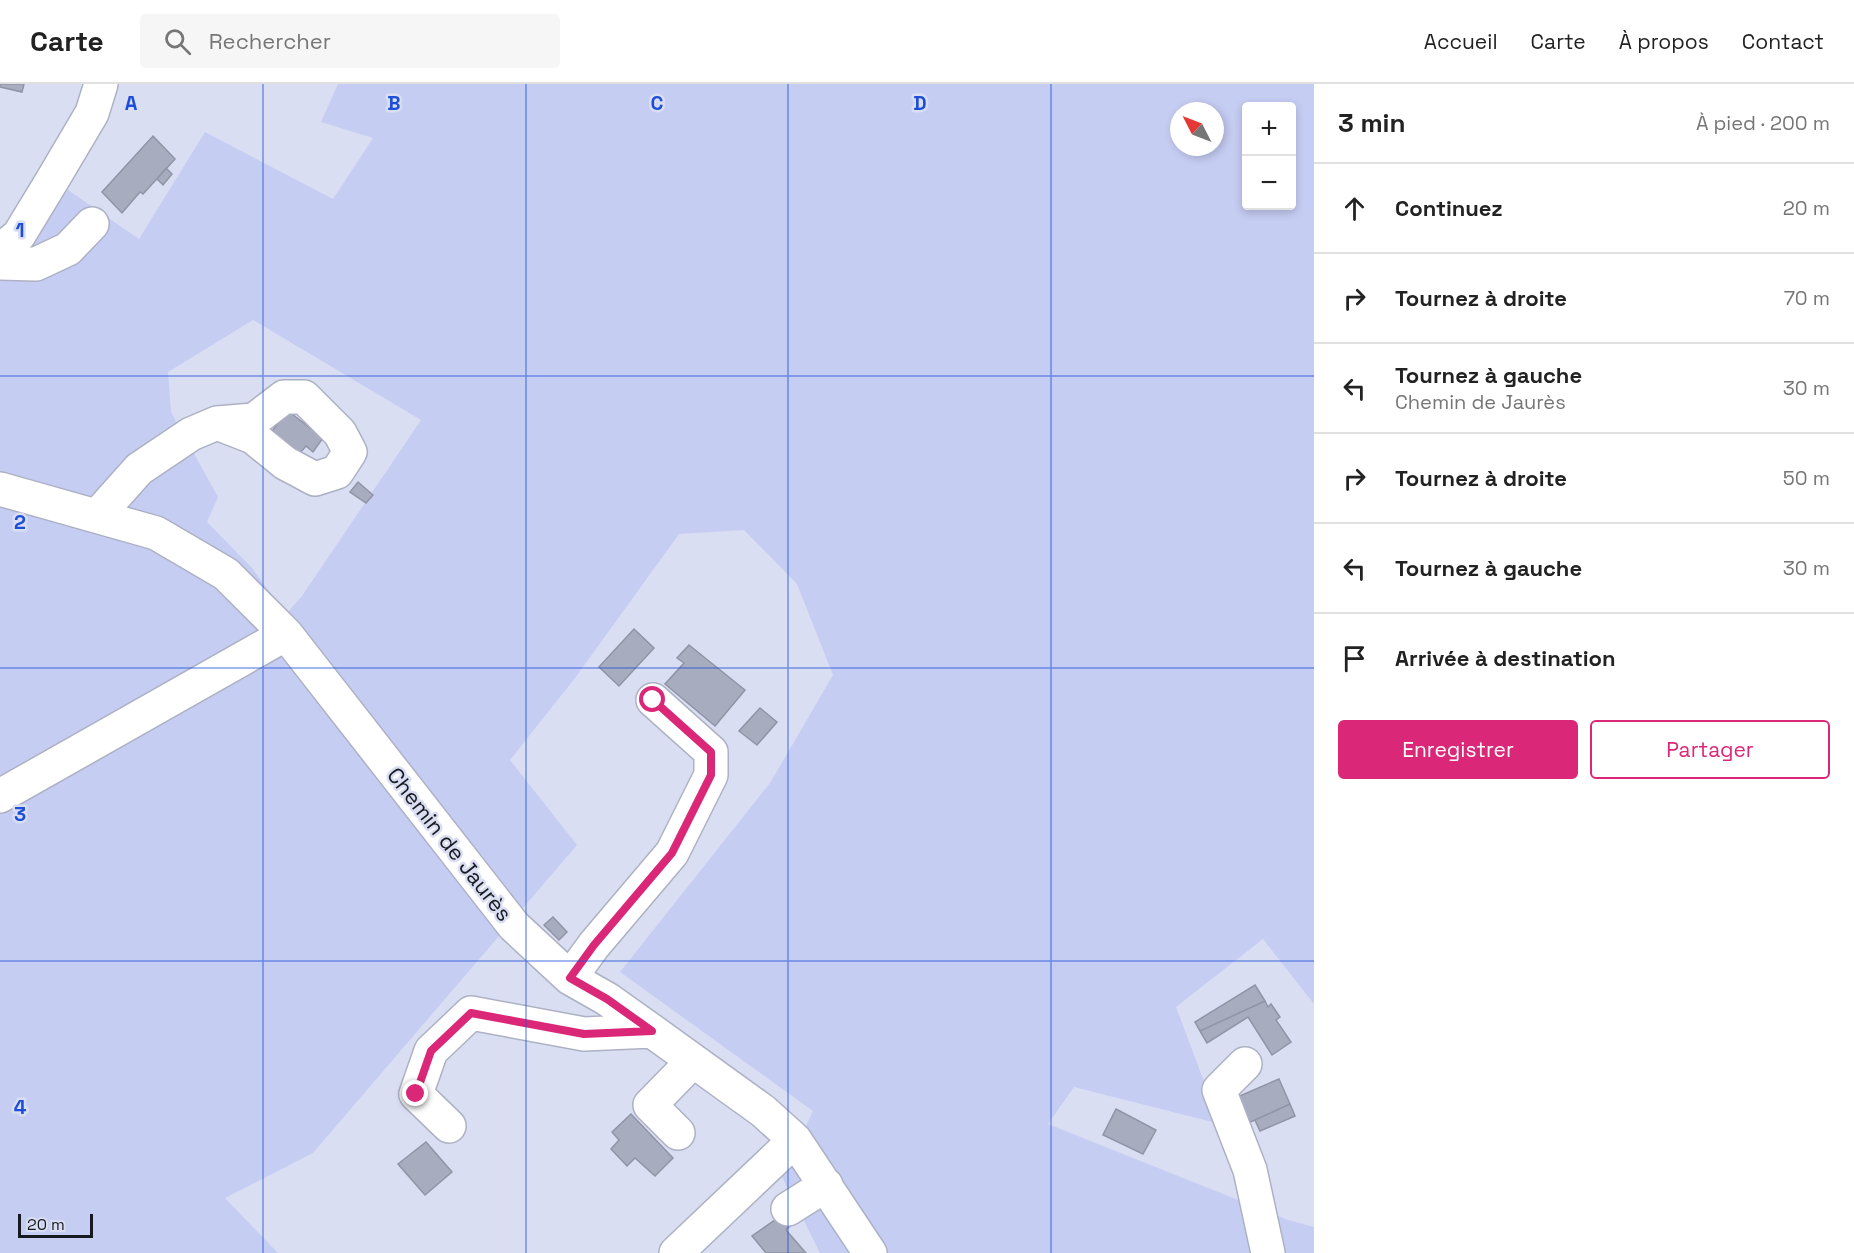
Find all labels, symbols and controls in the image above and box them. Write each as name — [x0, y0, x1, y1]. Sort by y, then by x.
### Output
search box — [140, 14, 560, 68]
text: Carte — [30, 23, 104, 59]
icon: search — [161, 25, 194, 58]
text: Rechercher — [209, 27, 331, 55]
text: Accueil — [1424, 28, 1498, 55]
text: Carte — [1531, 28, 1586, 55]
text: À propos — [1619, 28, 1709, 55]
text: Contact — [1742, 28, 1824, 55]
text: A — [125, 90, 138, 116]
text: B — [387, 90, 401, 116]
text: C — [651, 90, 664, 116]
text: D — [913, 90, 927, 116]
north arrow — [1170, 102, 1224, 156]
map controls — [1242, 102, 1296, 210]
button: + — [1242, 102, 1296, 156]
text: 3 min — [1338, 106, 1406, 140]
text: À pied · 200 m — [1696, 110, 1830, 136]
button: − — [1242, 156, 1296, 210]
icon: ahead — [1338, 192, 1371, 225]
text: Continuez — [1395, 194, 1503, 222]
text: 20 m — [1783, 195, 1830, 221]
text: 1 — [15, 217, 25, 243]
icon: right — [1338, 282, 1371, 315]
text: Tournez à droite — [1395, 284, 1567, 312]
text: 70 m — [1784, 285, 1830, 311]
text: Tournez à gauche — [1395, 361, 1582, 389]
icon: left — [1338, 372, 1371, 405]
text: 30 m — [1783, 375, 1830, 401]
text: Chemin de Jaurès — [1395, 389, 1566, 415]
icon: right — [1338, 462, 1371, 495]
text: Tournez à droite — [1395, 464, 1567, 492]
text: 50 m — [1783, 465, 1830, 491]
text: 2 — [14, 509, 26, 535]
icon: left — [1338, 552, 1371, 585]
text: Tournez à gauche — [1395, 554, 1582, 582]
text: 30 m — [1783, 555, 1830, 581]
icon: arrive — [1338, 642, 1371, 675]
text: Arrivée à destination — [1395, 644, 1616, 672]
route start — [639, 686, 665, 712]
button: Enregistrer — [1338, 720, 1578, 779]
button: Partager — [1590, 720, 1830, 779]
street label: Chemin de Jaurès — [381, 761, 519, 927]
text: 3 — [14, 801, 26, 827]
route end — [402, 1080, 428, 1106]
text: 4 — [14, 1094, 27, 1120]
scale bar — [18, 1211, 93, 1238]
text: 20 m — [27, 1214, 65, 1235]

